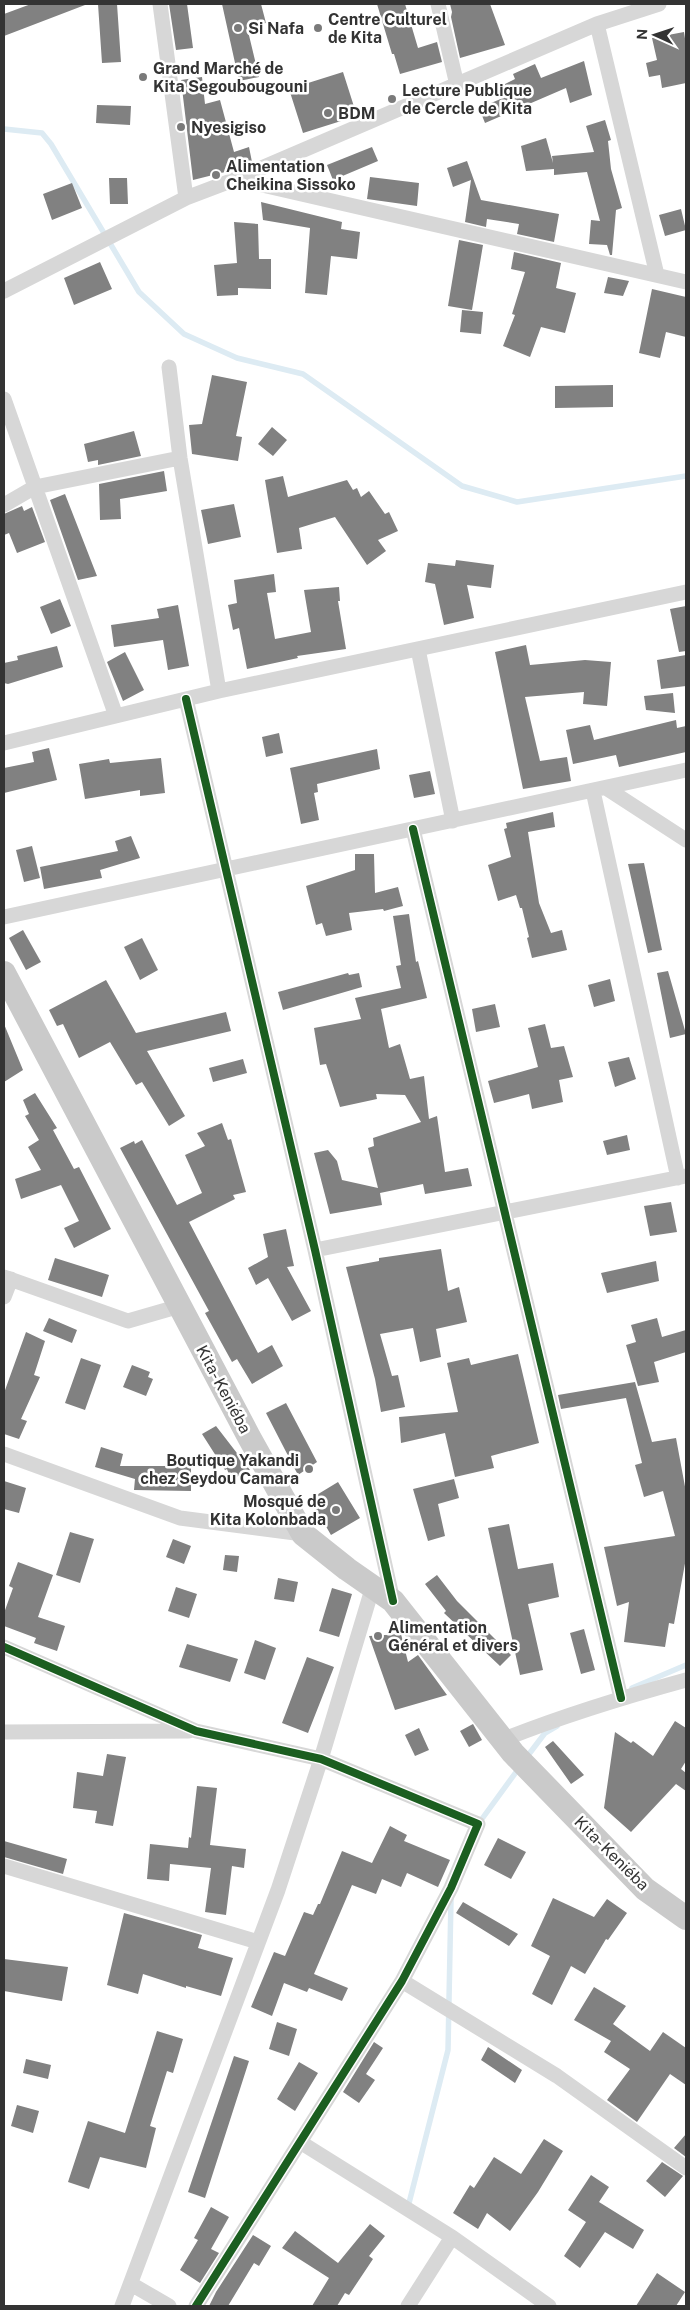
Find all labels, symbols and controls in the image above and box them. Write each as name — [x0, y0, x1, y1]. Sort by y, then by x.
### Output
place label: Centre Culturel de Kita — [328, 10, 447, 47]
north arrow — [630, 10, 680, 60]
place label: Si Nafa — [248, 19, 304, 38]
marker: Si Nafa — [232, 22, 244, 34]
marker: Centre Culturel de Kita — [312, 22, 324, 34]
text: N — [634, 28, 650, 40]
place label: Grand Marché de Kita Segoubougouni — [153, 59, 307, 96]
marker: Grand Marché de Kita Segoubougouni — [137, 71, 149, 83]
place label: Lecture Publique de Cercle de Kita — [402, 81, 532, 118]
marker: Lecture Publique de Cercle de Kita — [386, 93, 398, 105]
place label: BDM — [338, 104, 375, 123]
marker: BDM — [322, 107, 334, 119]
place label: Nyesigiso — [191, 118, 266, 137]
marker: Nyesigiso — [175, 121, 187, 133]
place label: Alimentation Cheikina Sissoko — [226, 157, 356, 194]
marker: Alimentation Cheikina Sissoko — [210, 169, 222, 181]
street label: Kita- Keniéba — [192, 1342, 255, 1437]
place label: Boutique Yakandi chez Seydou Camara — [140, 1451, 299, 1488]
marker: Boutique Yakandi chez Seydou Camara — [303, 1463, 315, 1475]
place label: Mosqué de Kita Kolonbada — [210, 1492, 326, 1529]
marker: Mosqué de Kita Kolonbada — [330, 1504, 342, 1516]
place label: Alimentation Général et divers — [388, 1618, 518, 1655]
marker: Alimentation Général et divers — [372, 1630, 384, 1642]
street label: Kita- Keniéba — [571, 1812, 653, 1894]

